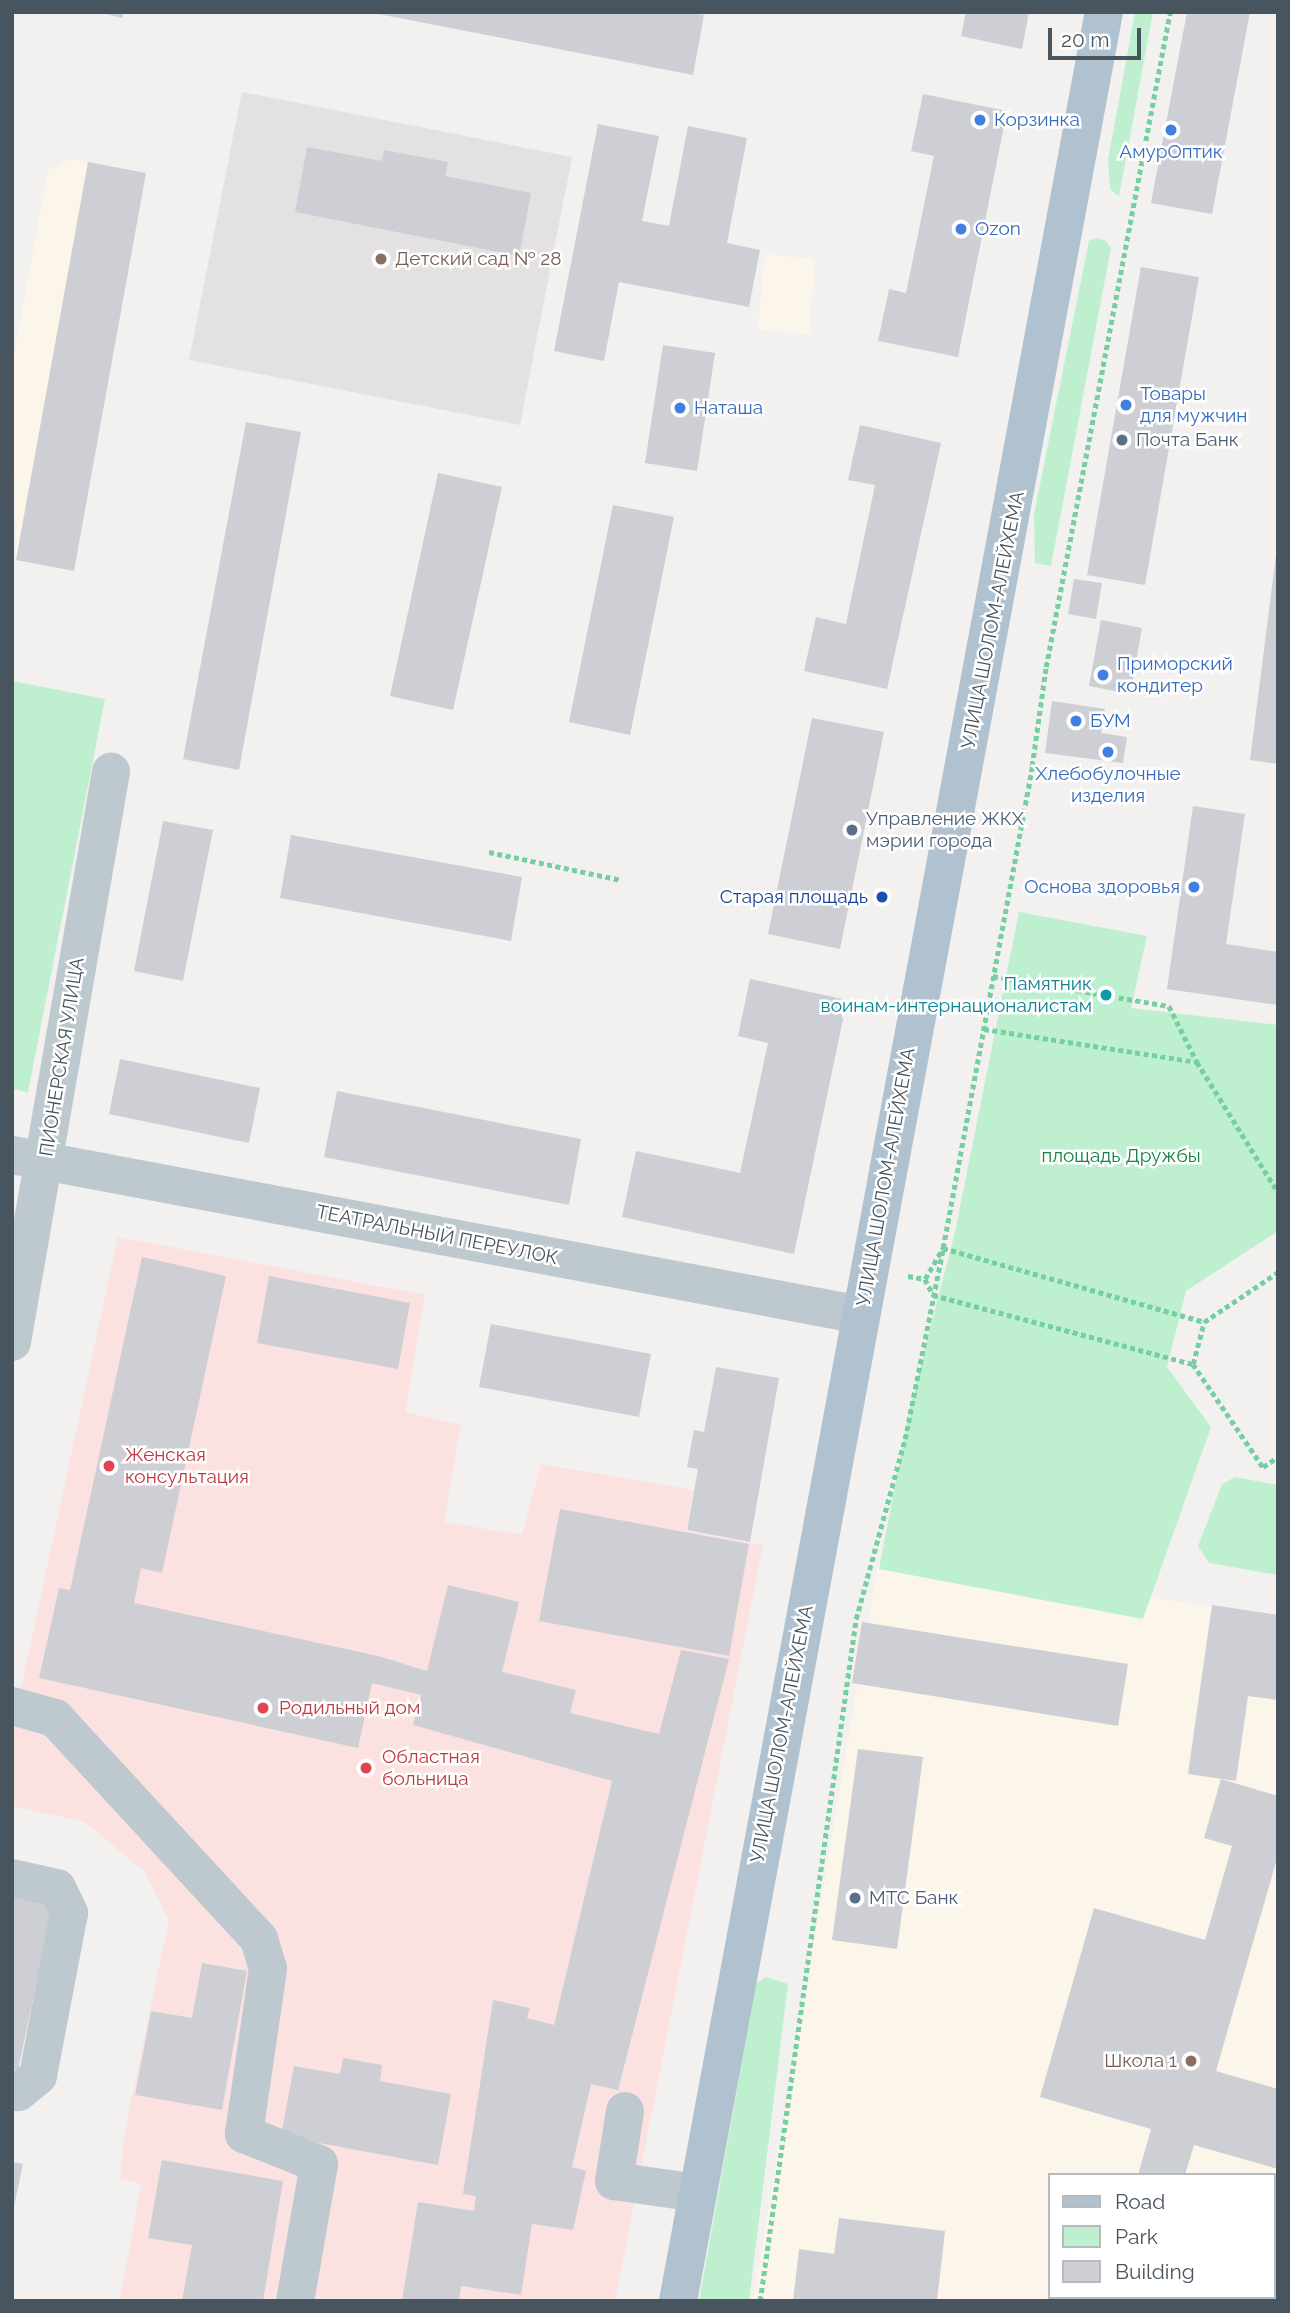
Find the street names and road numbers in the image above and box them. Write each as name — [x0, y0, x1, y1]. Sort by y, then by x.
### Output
street label: УЛИЦА ШОЛОМ-АЛЕЙХЕМА — [957, 489, 1029, 751]
street label: ПИОНЕРСКАЯ УЛИЦА — [35, 956, 89, 1158]
street label: УЛИЦА ШОЛОМ-АЛЕЙХЕМА — [852, 1046, 920, 1308]
street label: ТЕАТРАЛЬНЫЙ ПЕРЕУЛОК — [314, 1200, 560, 1270]
street label: УЛИЦА ШОЛОМ-АЛЕЙХЕМА — [746, 1603, 818, 1865]

